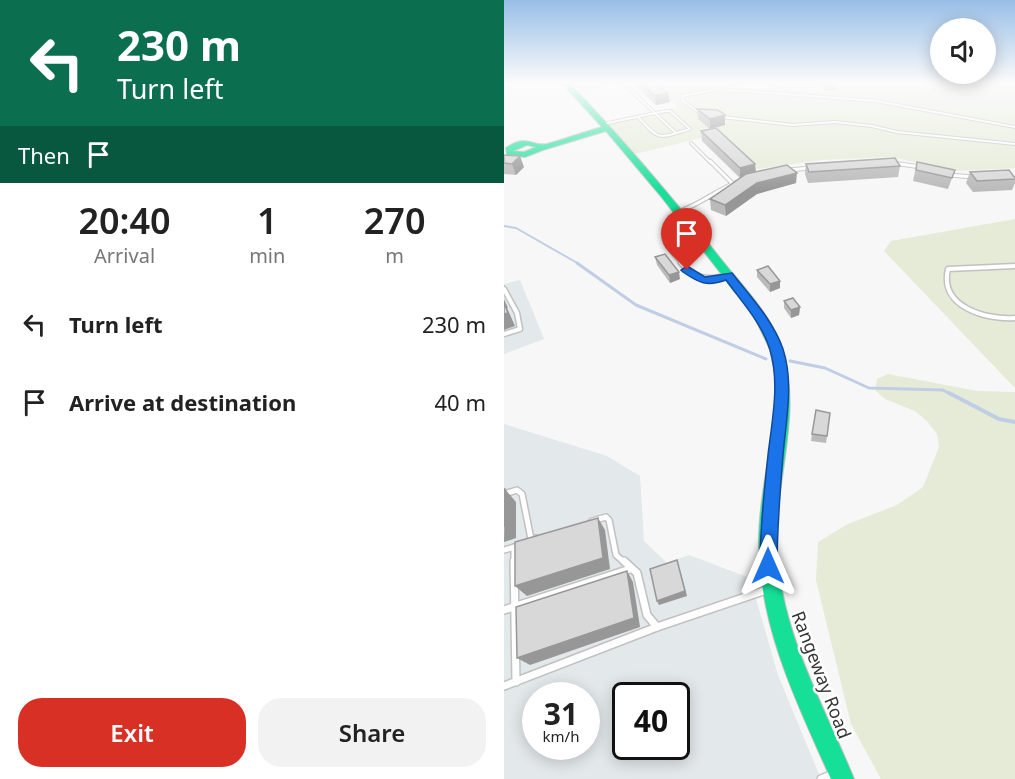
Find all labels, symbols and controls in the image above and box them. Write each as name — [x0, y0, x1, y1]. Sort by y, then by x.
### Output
text: 230 m — [117, 16, 241, 73]
map controls — [930, 18, 996, 84]
button: sound — [930, 18, 996, 84]
icon: left — [18, 24, 96, 102]
text: Turn left — [117, 70, 223, 107]
icon: arrive — [82, 138, 115, 171]
text: Then — [18, 140, 70, 170]
text: 20:40 — [78, 196, 171, 245]
text: 1 — [257, 196, 278, 245]
text: 270 — [364, 196, 426, 245]
pin — [661, 208, 712, 270]
icon: arrive — [670, 217, 703, 250]
text: Arrival — [94, 242, 155, 269]
text: min — [249, 242, 285, 269]
text: m — [385, 242, 404, 269]
icon: left — [18, 308, 51, 341]
text: Turn left — [69, 309, 163, 339]
text: 230 m — [422, 309, 486, 339]
icon: arrive — [18, 386, 51, 419]
text: Arrive at destination — [69, 387, 296, 417]
text: 40 m — [435, 387, 486, 417]
position arrow — [736, 534, 800, 598]
street label: Rangeway Road — [787, 607, 857, 742]
speed limit sign: 40 — [612, 682, 690, 760]
text: 31 — [544, 693, 578, 734]
button: Exit — [18, 698, 246, 767]
button: Share — [258, 698, 486, 767]
text: km/h — [543, 726, 579, 746]

